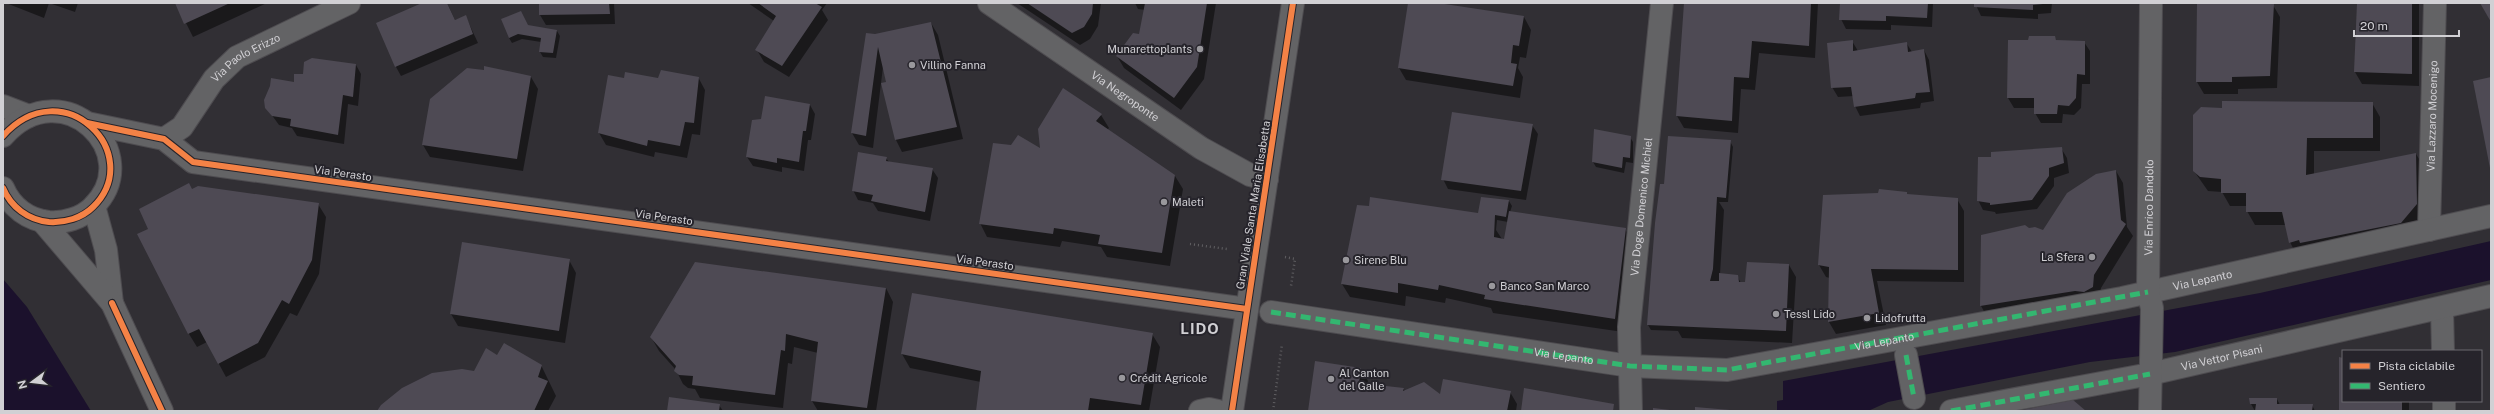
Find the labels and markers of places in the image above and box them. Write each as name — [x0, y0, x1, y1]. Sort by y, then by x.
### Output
place label: Munarettoplants — [1107, 43, 1192, 55]
marker: Munarettoplants — [1195, 44, 1205, 54]
place label: Villino Fanna — [920, 59, 986, 71]
marker: Villino Fanna — [907, 60, 917, 70]
place label: Maleti — [1172, 196, 1204, 208]
marker: Maleti — [1159, 197, 1169, 207]
place label: La Sfera — [2041, 251, 2084, 263]
marker: La Sfera — [2087, 252, 2097, 262]
place label: Sirene Blu — [1354, 254, 1407, 266]
marker: Sirene Blu — [1341, 255, 1351, 265]
place label: Banco San Marco — [1500, 280, 1589, 292]
marker: Banco San Marco — [1487, 281, 1497, 291]
place label: Tessl Lido — [1784, 308, 1835, 320]
marker: Tessl Lido — [1771, 309, 1781, 319]
place label: Lidofrutta — [1875, 312, 1926, 324]
marker: Lidofrutta — [1862, 313, 1872, 323]
place label: Al Canton del Galle — [1339, 367, 1389, 392]
place label: Crédit Agricole — [1130, 372, 1207, 384]
marker: Crédit Agricole — [1117, 373, 1127, 383]
marker: Al Canton del Galle — [1326, 374, 1336, 384]

